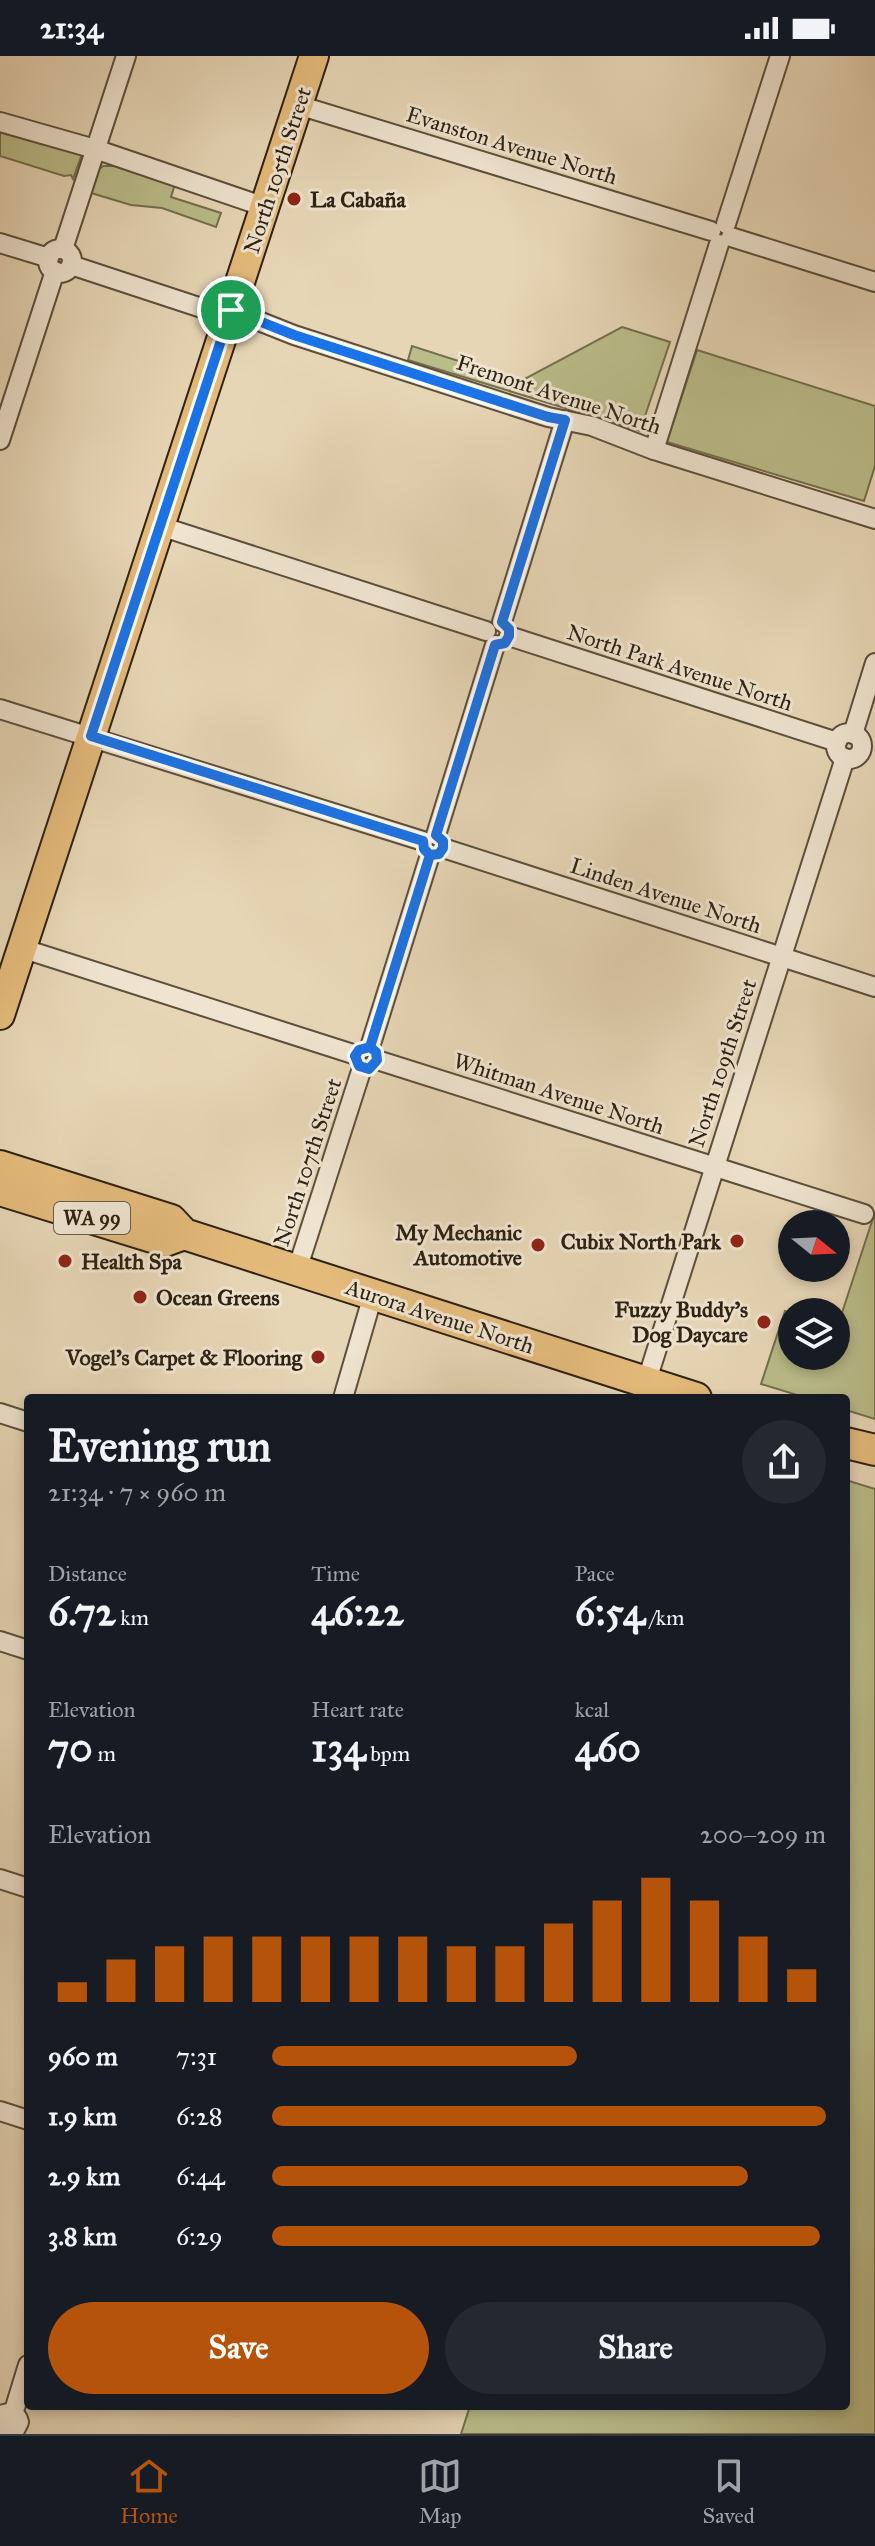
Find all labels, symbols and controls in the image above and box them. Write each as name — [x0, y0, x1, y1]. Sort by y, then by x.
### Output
text: 21:34 — [40, 10, 103, 46]
street label: North 105th Street — [238, 83, 317, 257]
street label: Evanston Avenue North — [403, 101, 621, 190]
place label: La Cabaña — [310, 186, 406, 213]
marker: La Cabaña — [285, 190, 303, 208]
pin — [197, 276, 265, 344]
icon: arrive — [209, 288, 253, 332]
street label: Fremont Avenue North — [453, 349, 665, 440]
street label: North Park Avenue North — [564, 618, 796, 717]
street label: Linden Avenue North — [567, 852, 765, 939]
street label: North 109th Street — [683, 976, 762, 1151]
street label: Whitman Avenue North — [450, 1047, 668, 1140]
street label: North 107th Street — [268, 1075, 347, 1250]
road number: WA 99 — [54, 1202, 130, 1234]
north arrow — [778, 1210, 850, 1282]
map controls — [778, 1210, 850, 1370]
place label: My Mechanic Automotive — [395, 1219, 523, 1271]
place label: Cubix North Park — [561, 1228, 722, 1255]
marker: Cubix North Park — [728, 1232, 746, 1250]
marker: My Mechanic Automotive — [529, 1236, 547, 1254]
place label: Health Spa — [81, 1248, 183, 1275]
marker: Health Spa — [56, 1252, 74, 1270]
street label: Aurora Avenue North — [341, 1273, 537, 1360]
place label: Ocean Greens — [156, 1284, 280, 1311]
marker: Ocean Greens — [131, 1288, 149, 1306]
place label: Fuzzy Buddy's Dog Daycare — [615, 1296, 748, 1348]
button: layers — [778, 1298, 850, 1370]
marker: Fuzzy Buddy's Dog Daycare — [755, 1313, 773, 1331]
place label: Vogel's Carpet & Flooring — [65, 1344, 303, 1371]
marker: Vogel's Carpet & Flooring — [309, 1348, 327, 1366]
text: Evening run — [48, 1419, 271, 1473]
button: share — [742, 1420, 826, 1504]
text: 21:34 · 7 × 960 m — [48, 1476, 226, 1508]
text: Distance — [48, 1560, 127, 1587]
text: Time — [311, 1560, 360, 1587]
text: Pace — [575, 1560, 615, 1587]
text: 6.72 — [48, 1587, 116, 1636]
text: 46:22 — [311, 1587, 404, 1636]
text: 6:54 — [575, 1587, 645, 1636]
text: km — [116, 1604, 149, 1631]
text: /km — [645, 1604, 684, 1631]
text: Elevation — [48, 1696, 135, 1723]
text: Heart rate — [311, 1696, 404, 1723]
text: kcal — [575, 1696, 609, 1723]
text: 70 — [48, 1723, 93, 1772]
text: 134 — [311, 1723, 365, 1772]
text: 460 — [575, 1723, 641, 1772]
text: m — [93, 1740, 116, 1767]
text: bpm — [365, 1740, 410, 1767]
text: Elevation — [48, 1818, 151, 1850]
text: 200–209 m — [700, 1818, 826, 1850]
text: 960 m — [48, 2040, 118, 2072]
text: 7:31 — [176, 2040, 217, 2072]
text: 1.9 km — [48, 2100, 117, 2132]
text: 6:28 — [176, 2100, 223, 2132]
text: 2.9 km — [48, 2160, 120, 2192]
text: 6:44 — [176, 2160, 225, 2192]
text: 3.8 km — [48, 2220, 117, 2252]
text: 6:29 — [176, 2220, 223, 2252]
button: Save — [48, 2302, 429, 2394]
button: Share — [445, 2302, 826, 2394]
tab: Home — [120, 2454, 178, 2529]
tab: Map — [418, 2454, 462, 2529]
tab: Saved — [703, 2454, 755, 2529]

